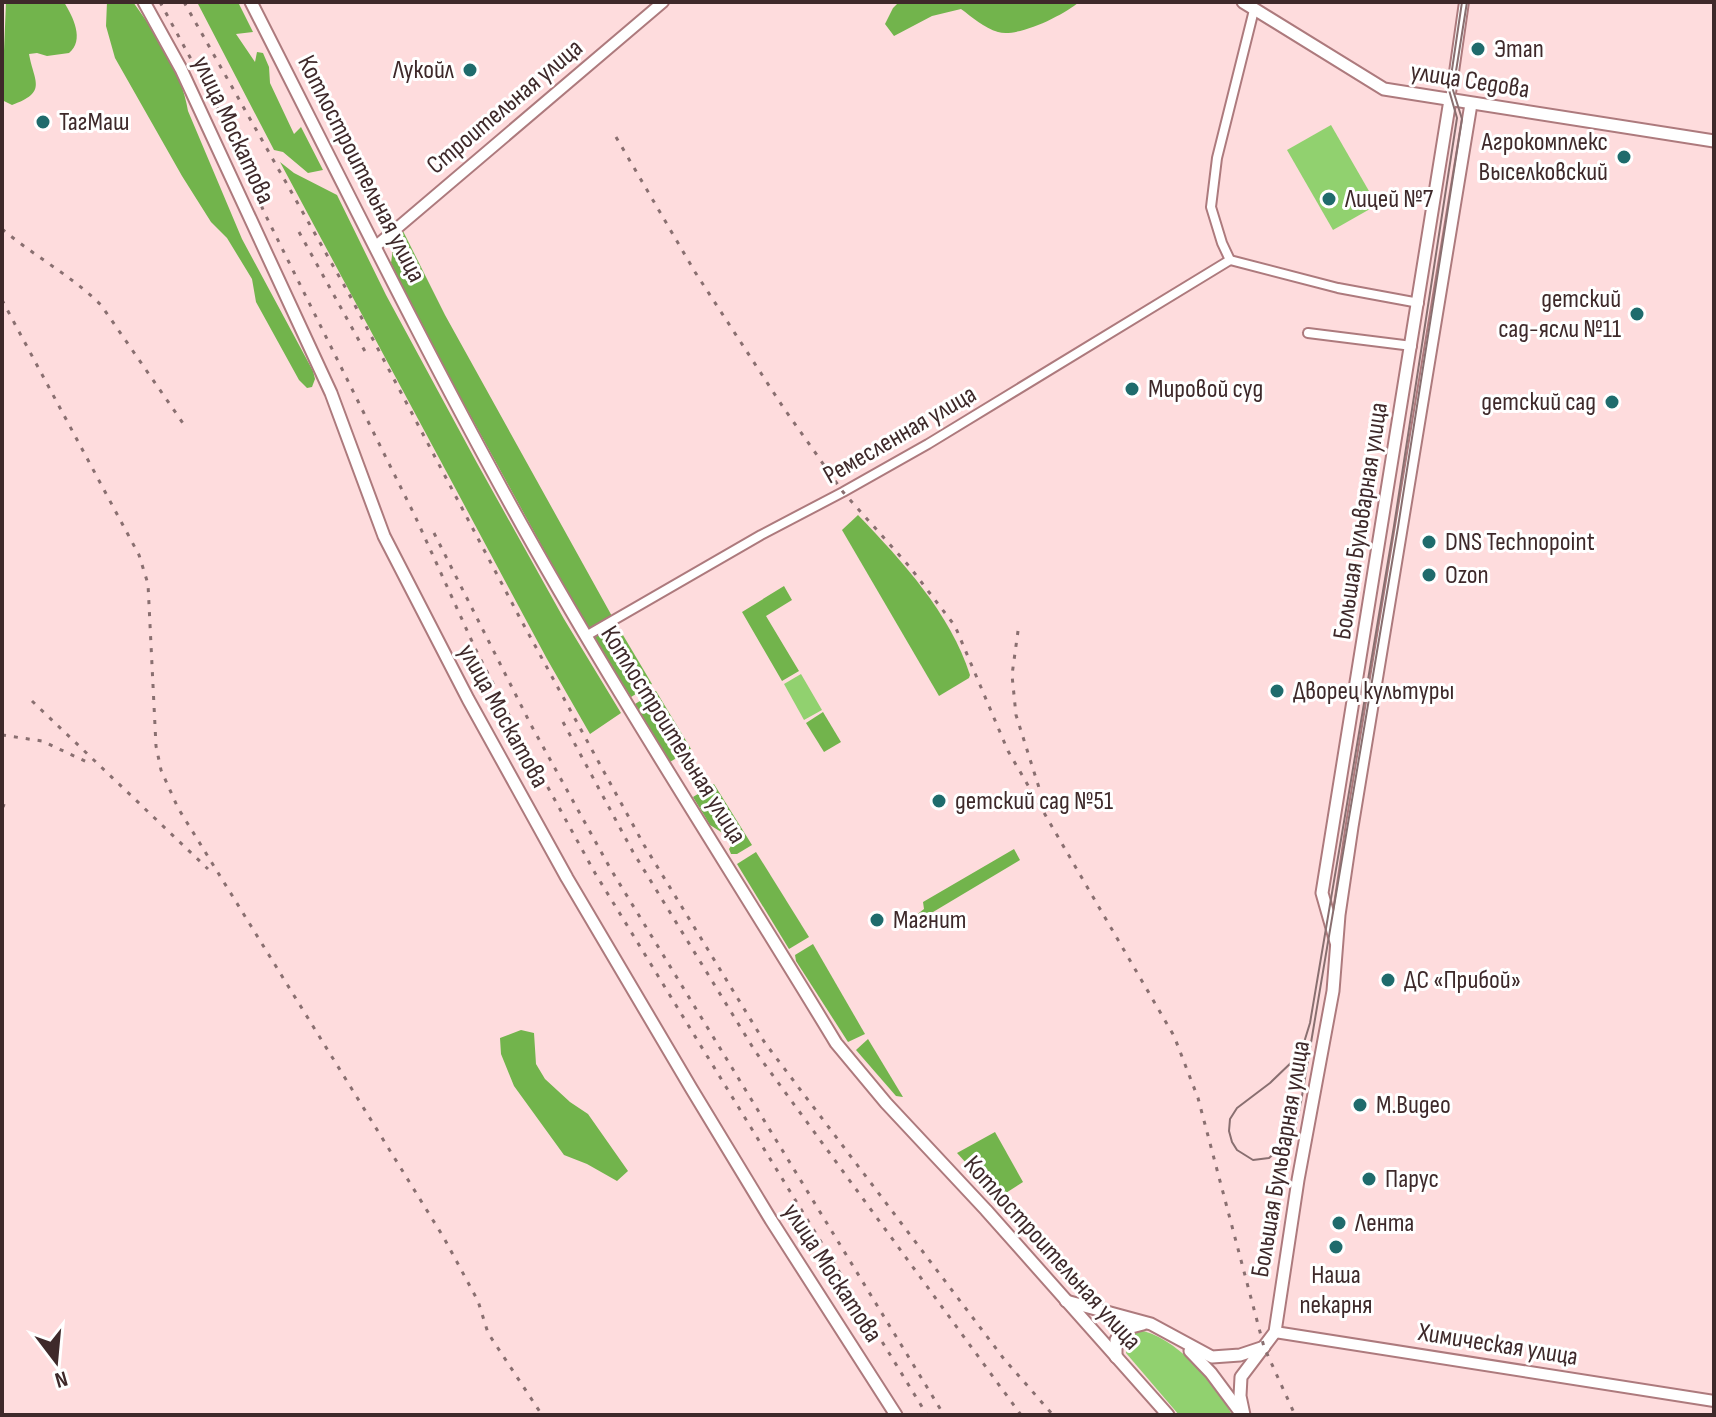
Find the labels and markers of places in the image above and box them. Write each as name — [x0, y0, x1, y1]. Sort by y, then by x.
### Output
place label: Этап — [1494, 34, 1544, 65]
marker: Этап — [1469, 40, 1487, 58]
place label: Лукойл — [392, 55, 455, 86]
marker: Лукойл — [461, 61, 479, 79]
place label: ТагМаш — [59, 107, 129, 138]
marker: ТагМаш — [34, 113, 52, 131]
place label: Агрокомплекс Выселковский — [1479, 127, 1608, 188]
marker: Агрокомплекс Выселковский — [1615, 148, 1633, 166]
place label: Лицей №7 — [1344, 184, 1434, 215]
marker: Лицей №7 — [1320, 190, 1338, 208]
place label: детский сад-ясли №11 — [1498, 284, 1621, 345]
marker: детский сад-ясли №11 — [1628, 305, 1646, 323]
place label: Мировой суд — [1148, 374, 1263, 405]
marker: Мировой суд — [1123, 380, 1141, 398]
place label: детский сад — [1481, 387, 1596, 418]
marker: детский сад — [1603, 393, 1621, 411]
place label: DNS Technopoint — [1445, 527, 1595, 558]
marker: DNS Technopoint — [1420, 533, 1438, 551]
place label: Ozon — [1445, 560, 1489, 591]
marker: Ozon — [1420, 566, 1438, 584]
place label: Дворец культуры — [1293, 676, 1454, 707]
marker: Дворец культуры — [1268, 682, 1286, 700]
place label: детский сад №51 — [955, 786, 1113, 817]
marker: детский сад №51 — [930, 792, 948, 810]
place label: Магнит — [893, 905, 966, 936]
marker: Магнит — [868, 911, 886, 929]
place label: ДC «Прибой» — [1404, 965, 1521, 996]
marker: ДC «Прибой» — [1379, 971, 1397, 989]
place label: М.Видео — [1376, 1090, 1451, 1121]
marker: М.Видео — [1351, 1096, 1369, 1114]
place label: Парус — [1385, 1164, 1439, 1195]
marker: Парус — [1360, 1170, 1378, 1188]
place label: Лента — [1354, 1208, 1414, 1239]
marker: Лента — [1330, 1214, 1348, 1232]
marker: Наша пекарня — [1327, 1238, 1345, 1256]
place label: Наша пекарня — [1299, 1260, 1373, 1321]

